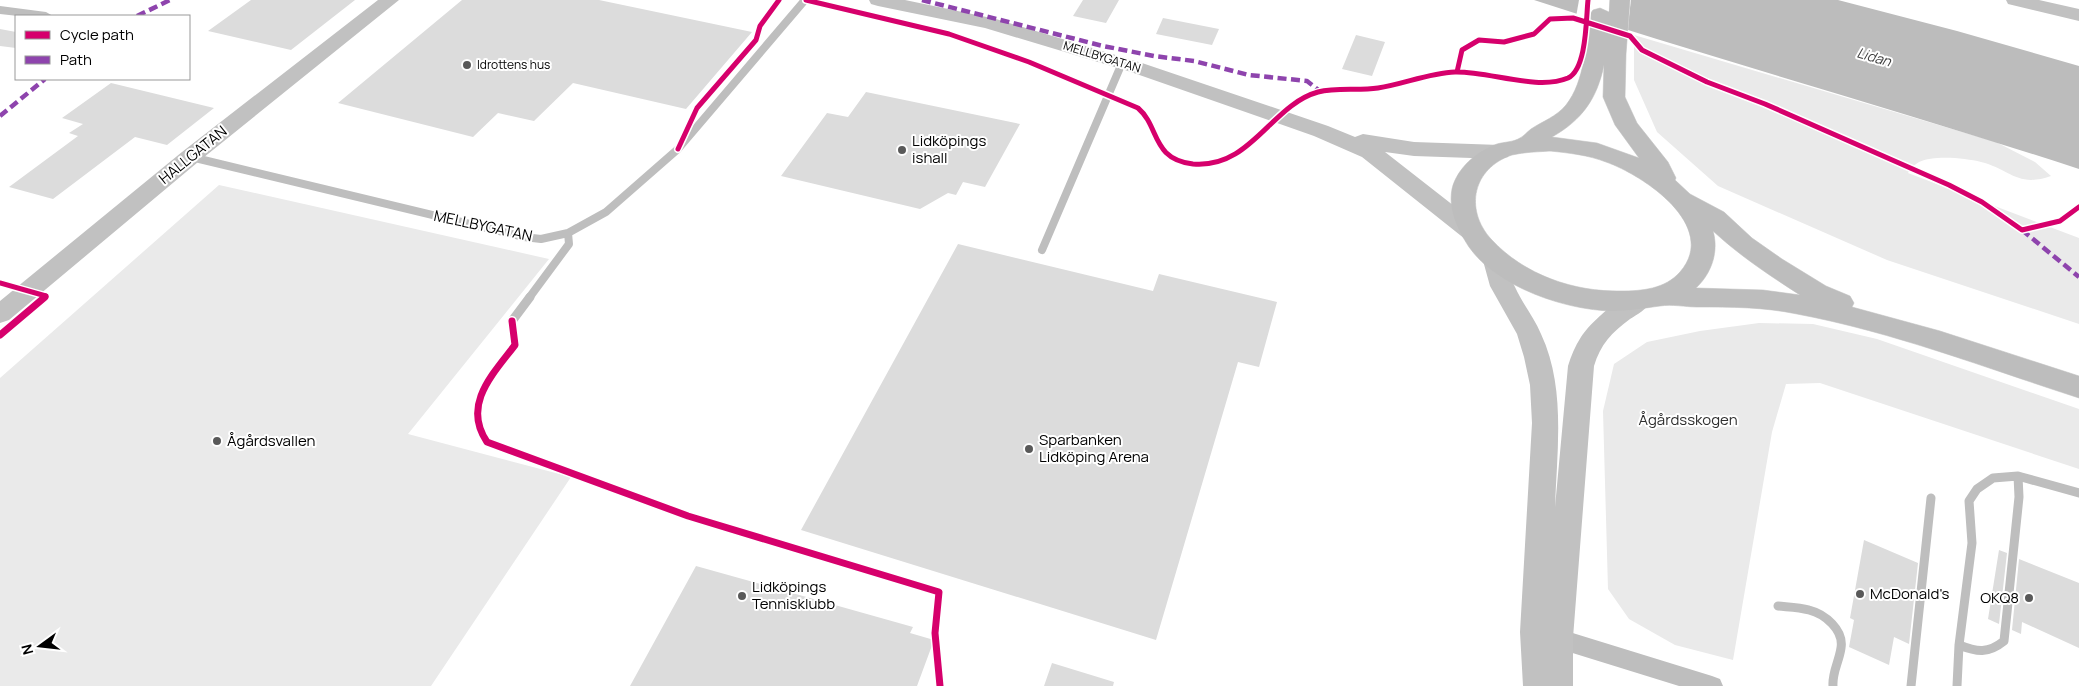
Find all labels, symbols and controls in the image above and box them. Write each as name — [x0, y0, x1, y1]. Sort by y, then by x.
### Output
legend — [15, 15, 190, 80]
text: Cycle path — [60, 24, 134, 45]
street label: MELLBYGATAN — [1061, 37, 1143, 76]
water label: Lidan — [1855, 43, 1894, 71]
text: Path — [60, 49, 92, 70]
place label: Idrottens hus — [477, 56, 550, 73]
marker: Idrottens hus — [461, 59, 473, 71]
street label: HALLGATAN — [154, 121, 231, 189]
place label: Lidköpings ishall — [912, 130, 986, 168]
marker: Lidköpings ishall — [896, 144, 908, 156]
street label: MELLBYGATAN — [432, 205, 534, 246]
park label: Ågårdsskogen — [1638, 409, 1738, 430]
place label: Sparbanken Lidköping Arena — [1039, 429, 1149, 467]
place label: Ågårdsvallen — [227, 430, 315, 451]
marker: Ågårdsvallen — [211, 435, 223, 447]
marker: Sparbanken Lidköping Arena — [1023, 443, 1035, 455]
place label: Lidköpings Tennisklubb — [752, 576, 835, 614]
place label: McDonald's — [1870, 583, 1949, 604]
place label: OKQ8 — [1980, 587, 2019, 608]
marker: McDonald's — [1854, 588, 1866, 600]
marker: Lidköpings Tennisklubb — [736, 590, 748, 602]
marker: OKQ8 — [2023, 592, 2035, 604]
north arrow — [15, 621, 65, 671]
text: N — [16, 642, 37, 657]

